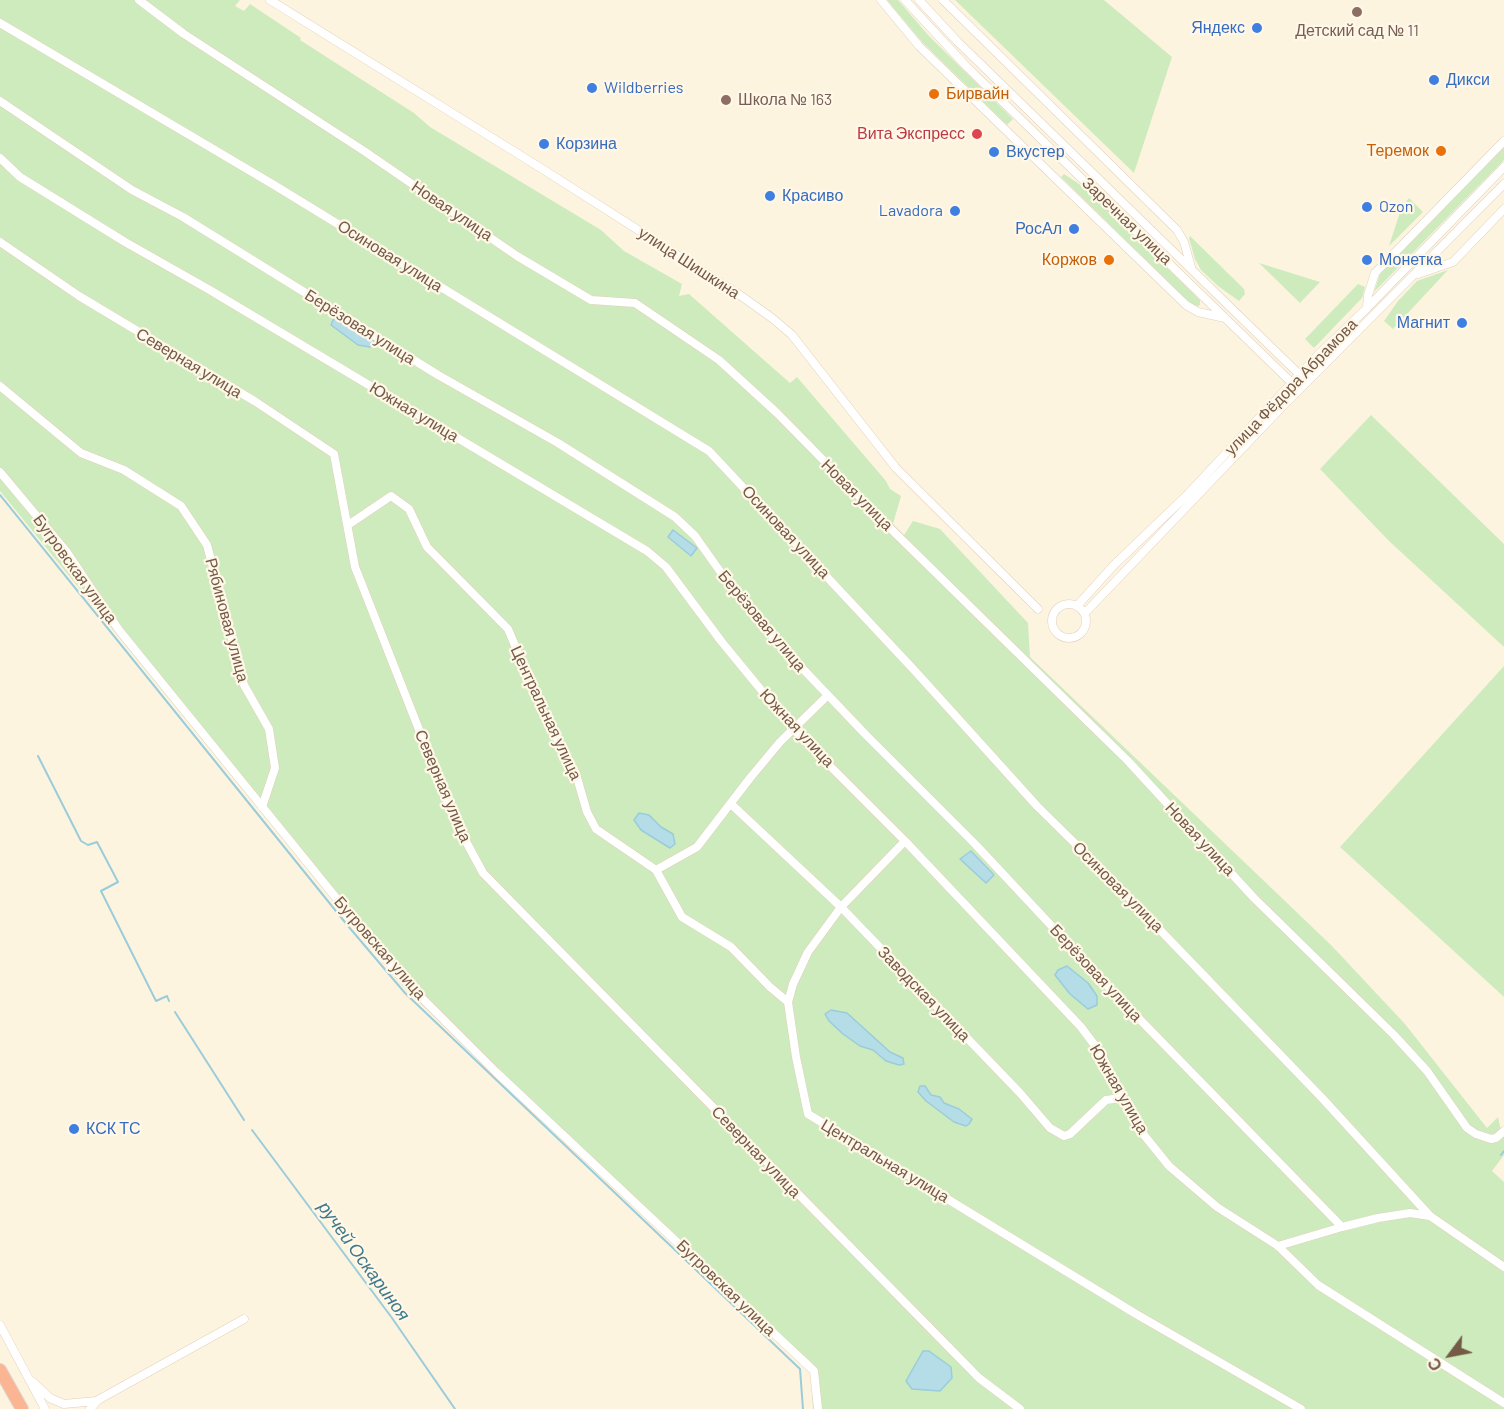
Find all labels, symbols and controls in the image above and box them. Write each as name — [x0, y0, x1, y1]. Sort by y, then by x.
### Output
marker: Детский сад № 11 — [1350, 5, 1364, 19]
place label: Яндекс — [1191, 18, 1245, 38]
marker: Яндекс — [1250, 21, 1264, 35]
place label: Детский сад № 11 — [1295, 21, 1419, 41]
place label: Дикси — [1446, 70, 1490, 90]
marker: Дикси — [1427, 73, 1441, 87]
place label: Wildberries — [604, 78, 684, 98]
marker: Wildberries — [585, 81, 599, 95]
place label: Бирвайн — [946, 84, 1009, 104]
marker: Бирвайн — [927, 87, 941, 101]
place label: Школа № 163 — [738, 90, 832, 110]
marker: Школа № 163 — [719, 93, 733, 107]
place label: Вита Экспресс — [857, 124, 965, 144]
marker: Вита Экспресс — [970, 127, 984, 141]
place label: Корзина — [556, 134, 617, 154]
marker: Корзина — [537, 137, 551, 151]
place label: Теремок — [1367, 141, 1429, 161]
place label: Вкустер — [1006, 142, 1065, 162]
marker: Теремок — [1434, 144, 1448, 158]
marker: Вкустер — [987, 145, 1001, 159]
street label: Заречная улица — [1078, 173, 1176, 269]
street label: Новая улица — [408, 177, 496, 245]
place label: Красиво — [782, 186, 843, 206]
marker: Красиво — [763, 189, 777, 203]
place label: Ozon — [1379, 197, 1413, 217]
marker: Ozon — [1360, 200, 1374, 214]
place label: Lavadora — [879, 201, 943, 221]
marker: Lavadora — [948, 204, 962, 218]
street label: Осиновая улица — [334, 216, 446, 296]
place label: РосАл — [1015, 219, 1062, 239]
marker: РосАл — [1067, 222, 1081, 236]
street label: улица Шишкина — [635, 223, 743, 303]
place label: Коржов — [1042, 250, 1097, 270]
place label: Монетка — [1379, 250, 1442, 270]
marker: Коржов — [1102, 253, 1116, 267]
marker: Монетка — [1360, 253, 1374, 267]
street label: Берёзовая улица — [301, 285, 419, 369]
place label: Магнит — [1397, 313, 1450, 333]
street label: улица Фёдора Абрамова — [1221, 315, 1361, 459]
marker: Магнит — [1455, 316, 1469, 330]
street label: Северная улица — [133, 324, 245, 402]
street label: Южная улица — [366, 378, 462, 446]
street label: Новая улица — [817, 455, 897, 535]
street label: Осиновая улица — [738, 482, 834, 582]
street label: Бугровская улица — [29, 511, 121, 627]
street label: Рябиновая улица — [201, 556, 253, 684]
street label: Берёзовая улица — [714, 566, 810, 676]
street label: Центральная улица — [506, 643, 586, 783]
street label: Южная улица — [756, 685, 838, 771]
street label: Северная улица — [411, 727, 475, 845]
street label: Новая улица — [1161, 798, 1239, 880]
street label: Осиновая улица — [1069, 838, 1167, 936]
street label: Бугровская улица — [330, 893, 430, 1003]
street label: Берёзовая улица — [1046, 920, 1146, 1026]
street label: Заводская улица — [874, 942, 974, 1046]
street label: Южная улица — [1086, 1041, 1152, 1137]
street label: Северная улица — [707, 1102, 805, 1202]
street label: Центральная улица — [818, 1115, 952, 1207]
place label: КСК ТС — [86, 1119, 141, 1139]
marker: КСК ТС — [67, 1122, 81, 1136]
water label: ручей Оскариноя — [314, 1197, 414, 1325]
street label: Бугровская улица — [673, 1236, 779, 1340]
north arrow — [1420, 1325, 1480, 1385]
text: С — [1423, 1355, 1445, 1375]

